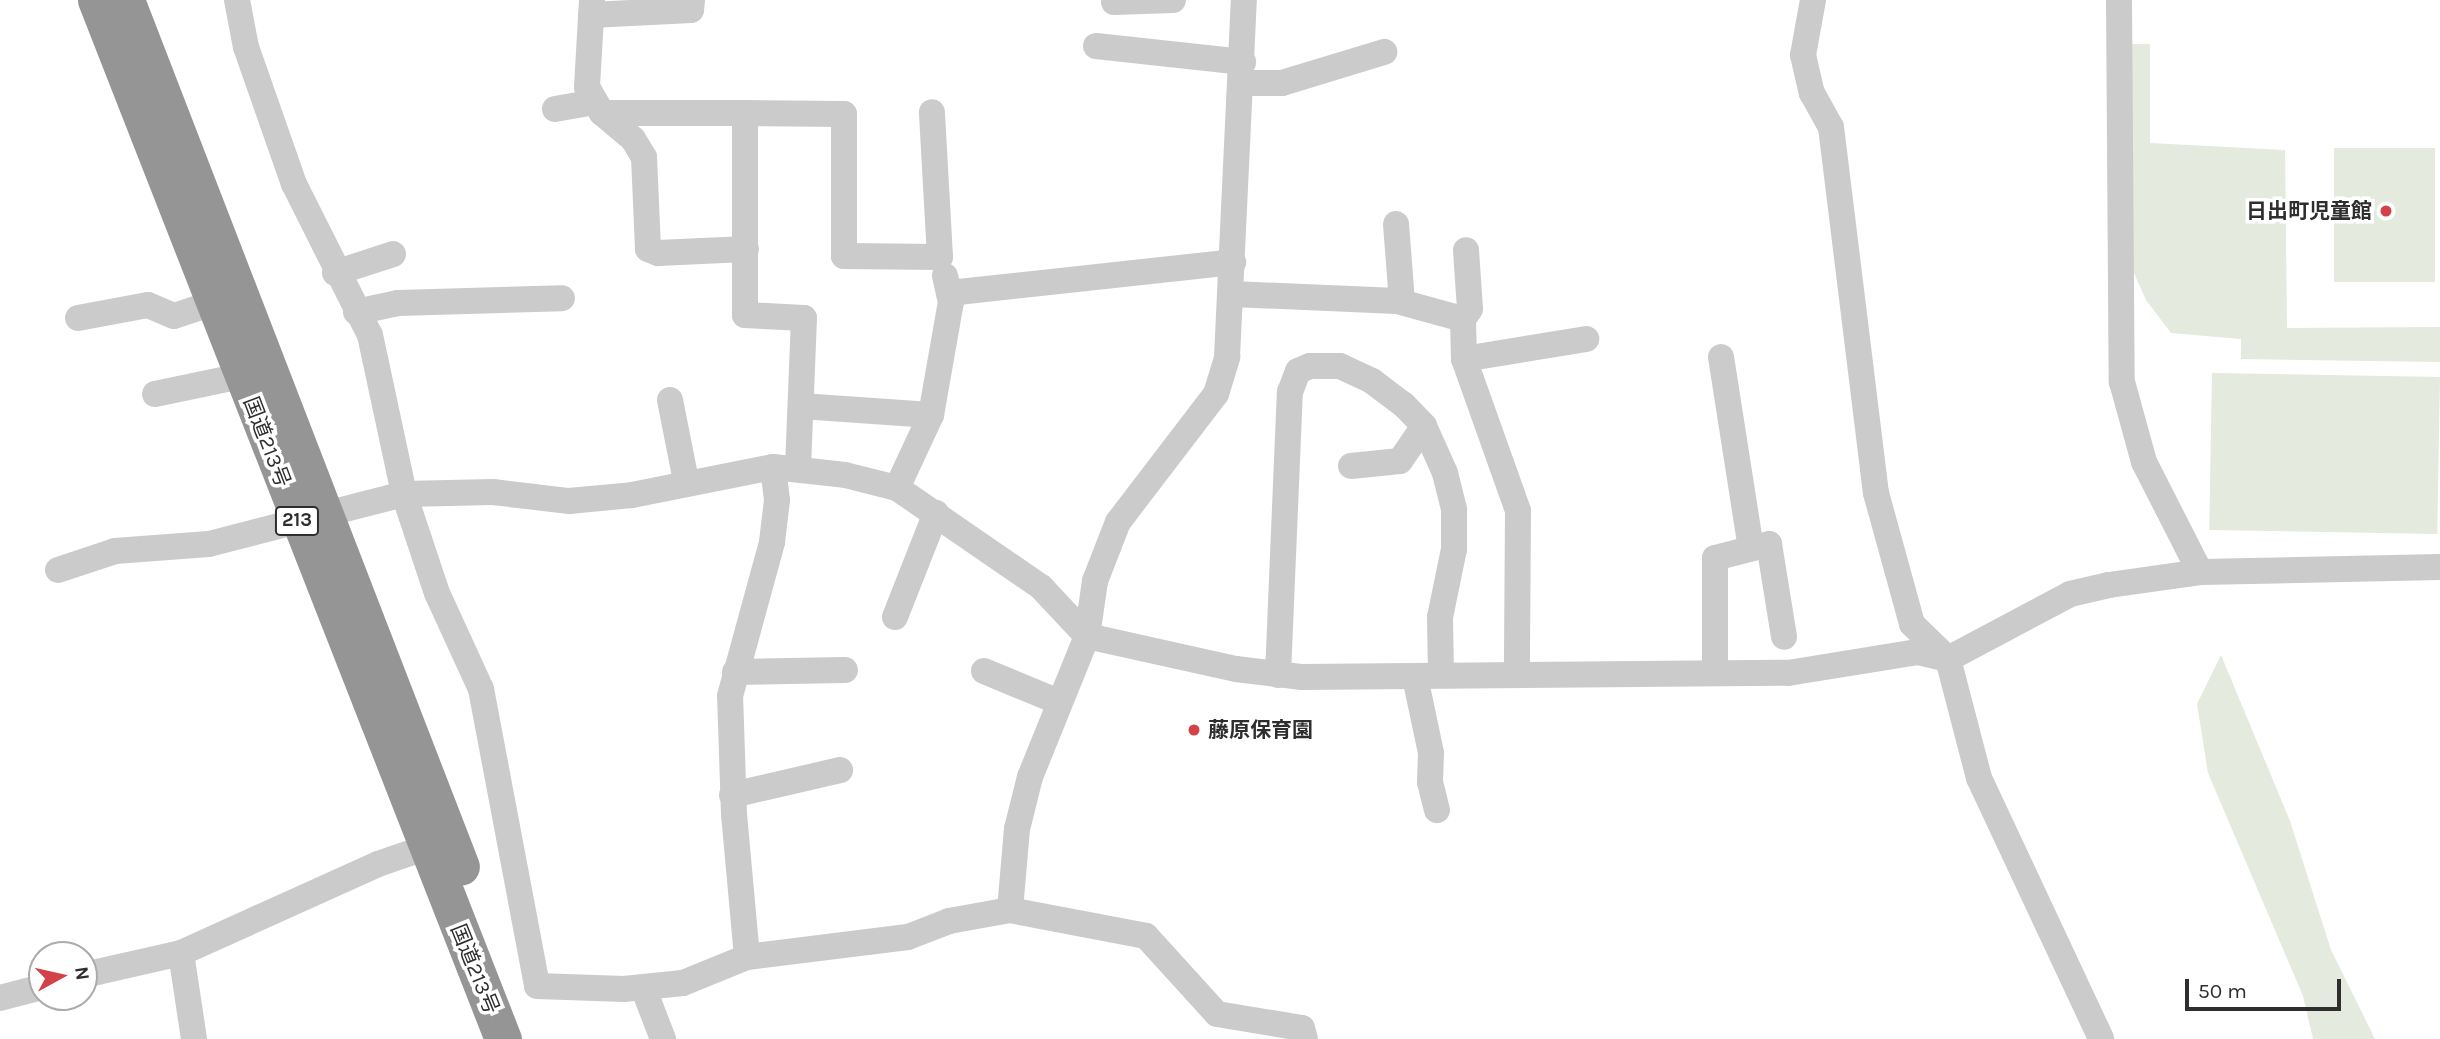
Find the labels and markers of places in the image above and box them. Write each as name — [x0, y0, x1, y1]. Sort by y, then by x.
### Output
place label: 日出町児童館 — [2246, 198, 2372, 224]
marker: 日出町児童館 — [2378, 203, 2394, 219]
place label: 藤原保育園 — [1208, 717, 1313, 743]
marker: 藤原保育園 — [1186, 722, 1202, 738]

